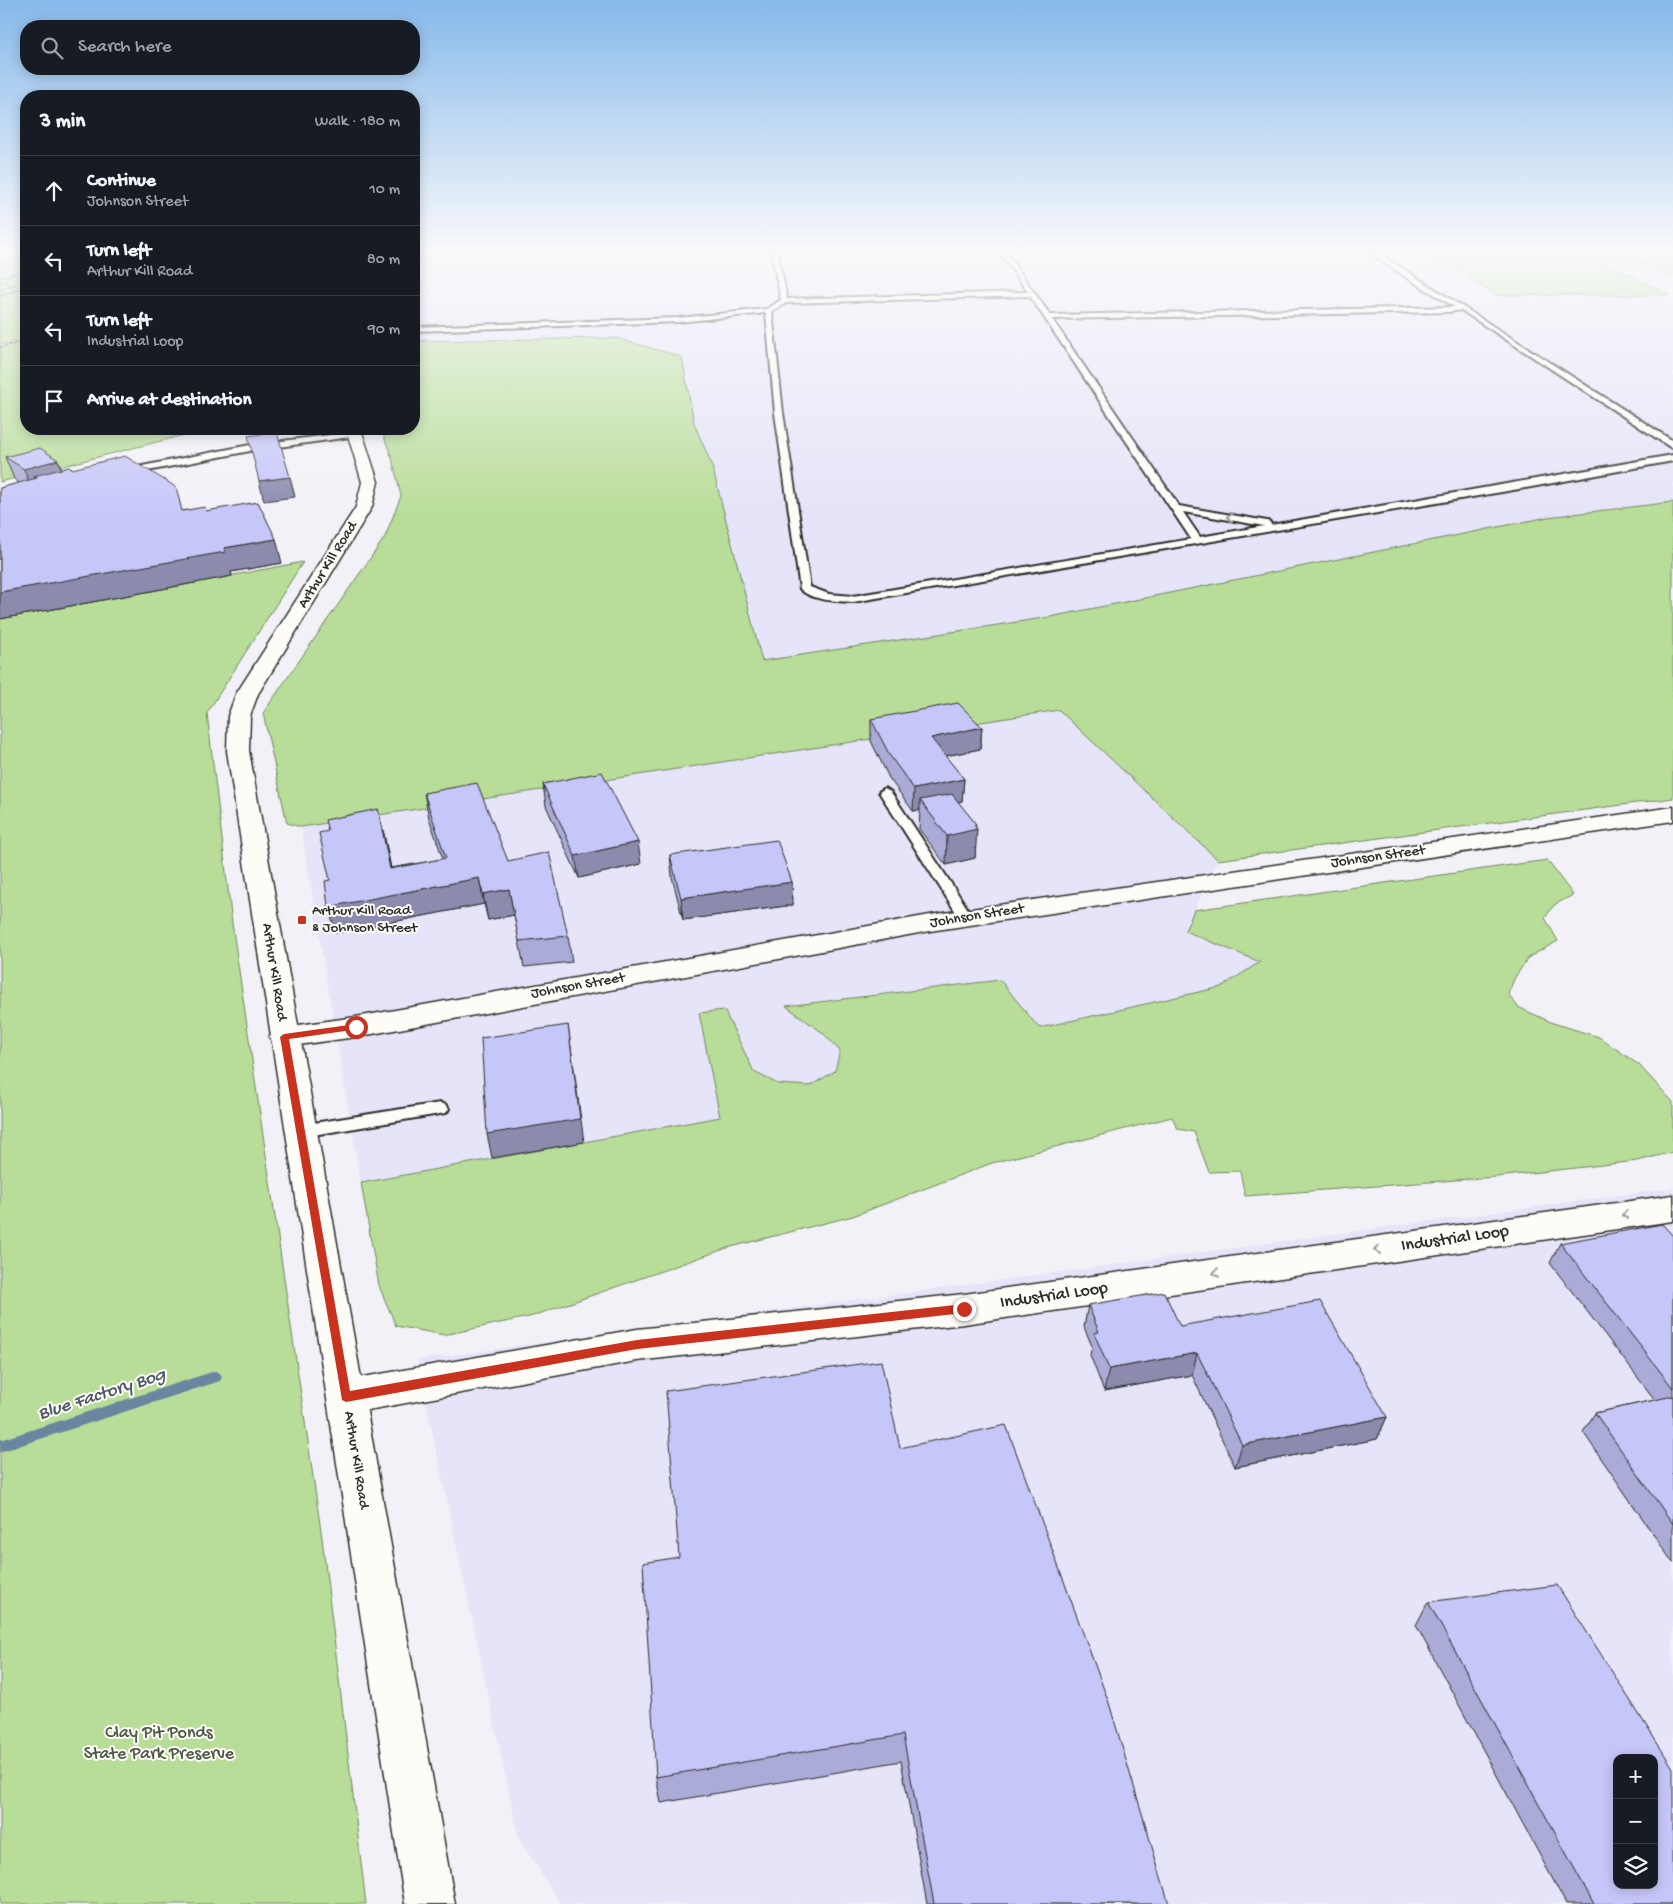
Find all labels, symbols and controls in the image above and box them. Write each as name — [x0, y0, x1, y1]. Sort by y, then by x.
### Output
search box — [20, 20, 420, 75]
icon: search — [38, 34, 66, 62]
text: Search here — [78, 36, 172, 59]
text: 3 min — [40, 110, 85, 135]
text: Walk · 180 m — [315, 113, 400, 132]
text: Continue — [87, 170, 156, 193]
icon: ahead — [40, 177, 68, 205]
text: 10 m — [369, 181, 400, 200]
text: Johnson Street — [87, 193, 188, 212]
text: Turn left — [87, 240, 151, 263]
icon: left — [40, 247, 68, 275]
text: 80 m — [367, 251, 400, 270]
text: Arthur Kill Road — [87, 263, 192, 282]
text: Turn left — [87, 310, 151, 333]
icon: left — [40, 317, 68, 345]
text: 90 m — [368, 321, 400, 340]
text: Industrial Loop — [87, 333, 183, 352]
icon: arrive — [40, 387, 68, 415]
text: Arrive at destination — [87, 389, 251, 412]
one-way arrow — [1226, 513, 1235, 523]
street label: Arthur Kill Road — [294, 517, 362, 612]
street label: Johnson Street — [1330, 841, 1428, 873]
street label: Johnson Street — [929, 899, 1027, 932]
place label: Arthur Kill Road & Johnson Street — [312, 902, 419, 937]
marker: Arthur Kill Road & Johnson Street — [296, 914, 308, 926]
street label: Arthur Kill Road — [257, 922, 291, 1023]
street label: Johnson Street — [530, 969, 628, 1003]
route start — [345, 1016, 368, 1039]
one-way arrow — [1620, 1209, 1629, 1219]
street label: Industrial Loop — [1400, 1221, 1510, 1257]
one-way arrow — [1373, 1244, 1381, 1255]
one-way arrow — [1212, 1267, 1220, 1278]
street label: Industrial Loop — [999, 1278, 1109, 1314]
route end — [953, 1298, 976, 1321]
water label: Blue Factory Bog — [35, 1363, 170, 1426]
street label: Arthur Kill Road — [339, 1410, 373, 1511]
park label: Clay Pit Ponds State Park Preserve — [84, 1723, 235, 1765]
map controls — [1613, 1754, 1658, 1889]
button: + — [1613, 1754, 1658, 1799]
button: − — [1613, 1799, 1658, 1844]
button: layers — [1613, 1844, 1658, 1889]

